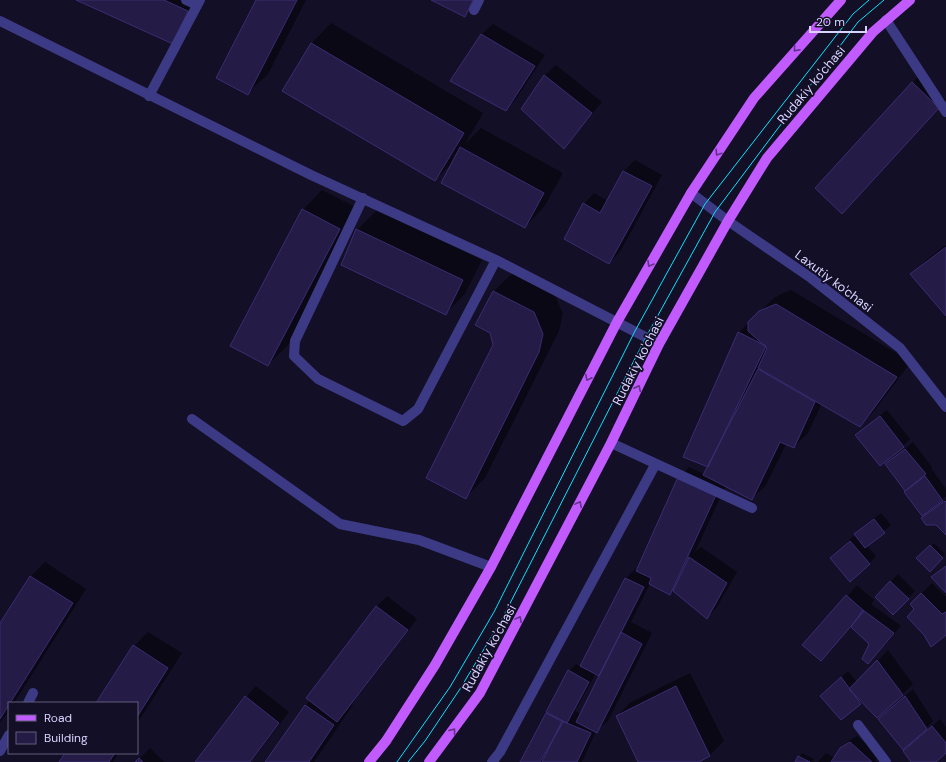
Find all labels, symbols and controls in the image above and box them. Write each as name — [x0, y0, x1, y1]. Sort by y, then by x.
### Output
scale bar — [810, 8, 866, 34]
text: 20 m — [816, 14, 845, 30]
street label: Rudakiy ko'chasi — [773, 42, 849, 128]
one-way arrow — [794, 45, 801, 52]
one-way arrow — [715, 149, 723, 156]
street label: Laxutiy ko'chasi — [792, 246, 876, 316]
one-way arrow — [648, 260, 655, 267]
street label: Rudakiy ko'chasi — [608, 314, 668, 408]
one-way arrow — [585, 374, 593, 381]
one-way arrow — [633, 385, 641, 392]
one-way arrow — [575, 501, 582, 508]
street label: Rudakiy ko'chasi — [458, 601, 520, 695]
one-way arrow — [514, 616, 522, 624]
legend — [8, 702, 138, 754]
text: Road — [44, 710, 72, 726]
one-way arrow — [448, 728, 455, 735]
text: Building — [44, 730, 88, 746]

